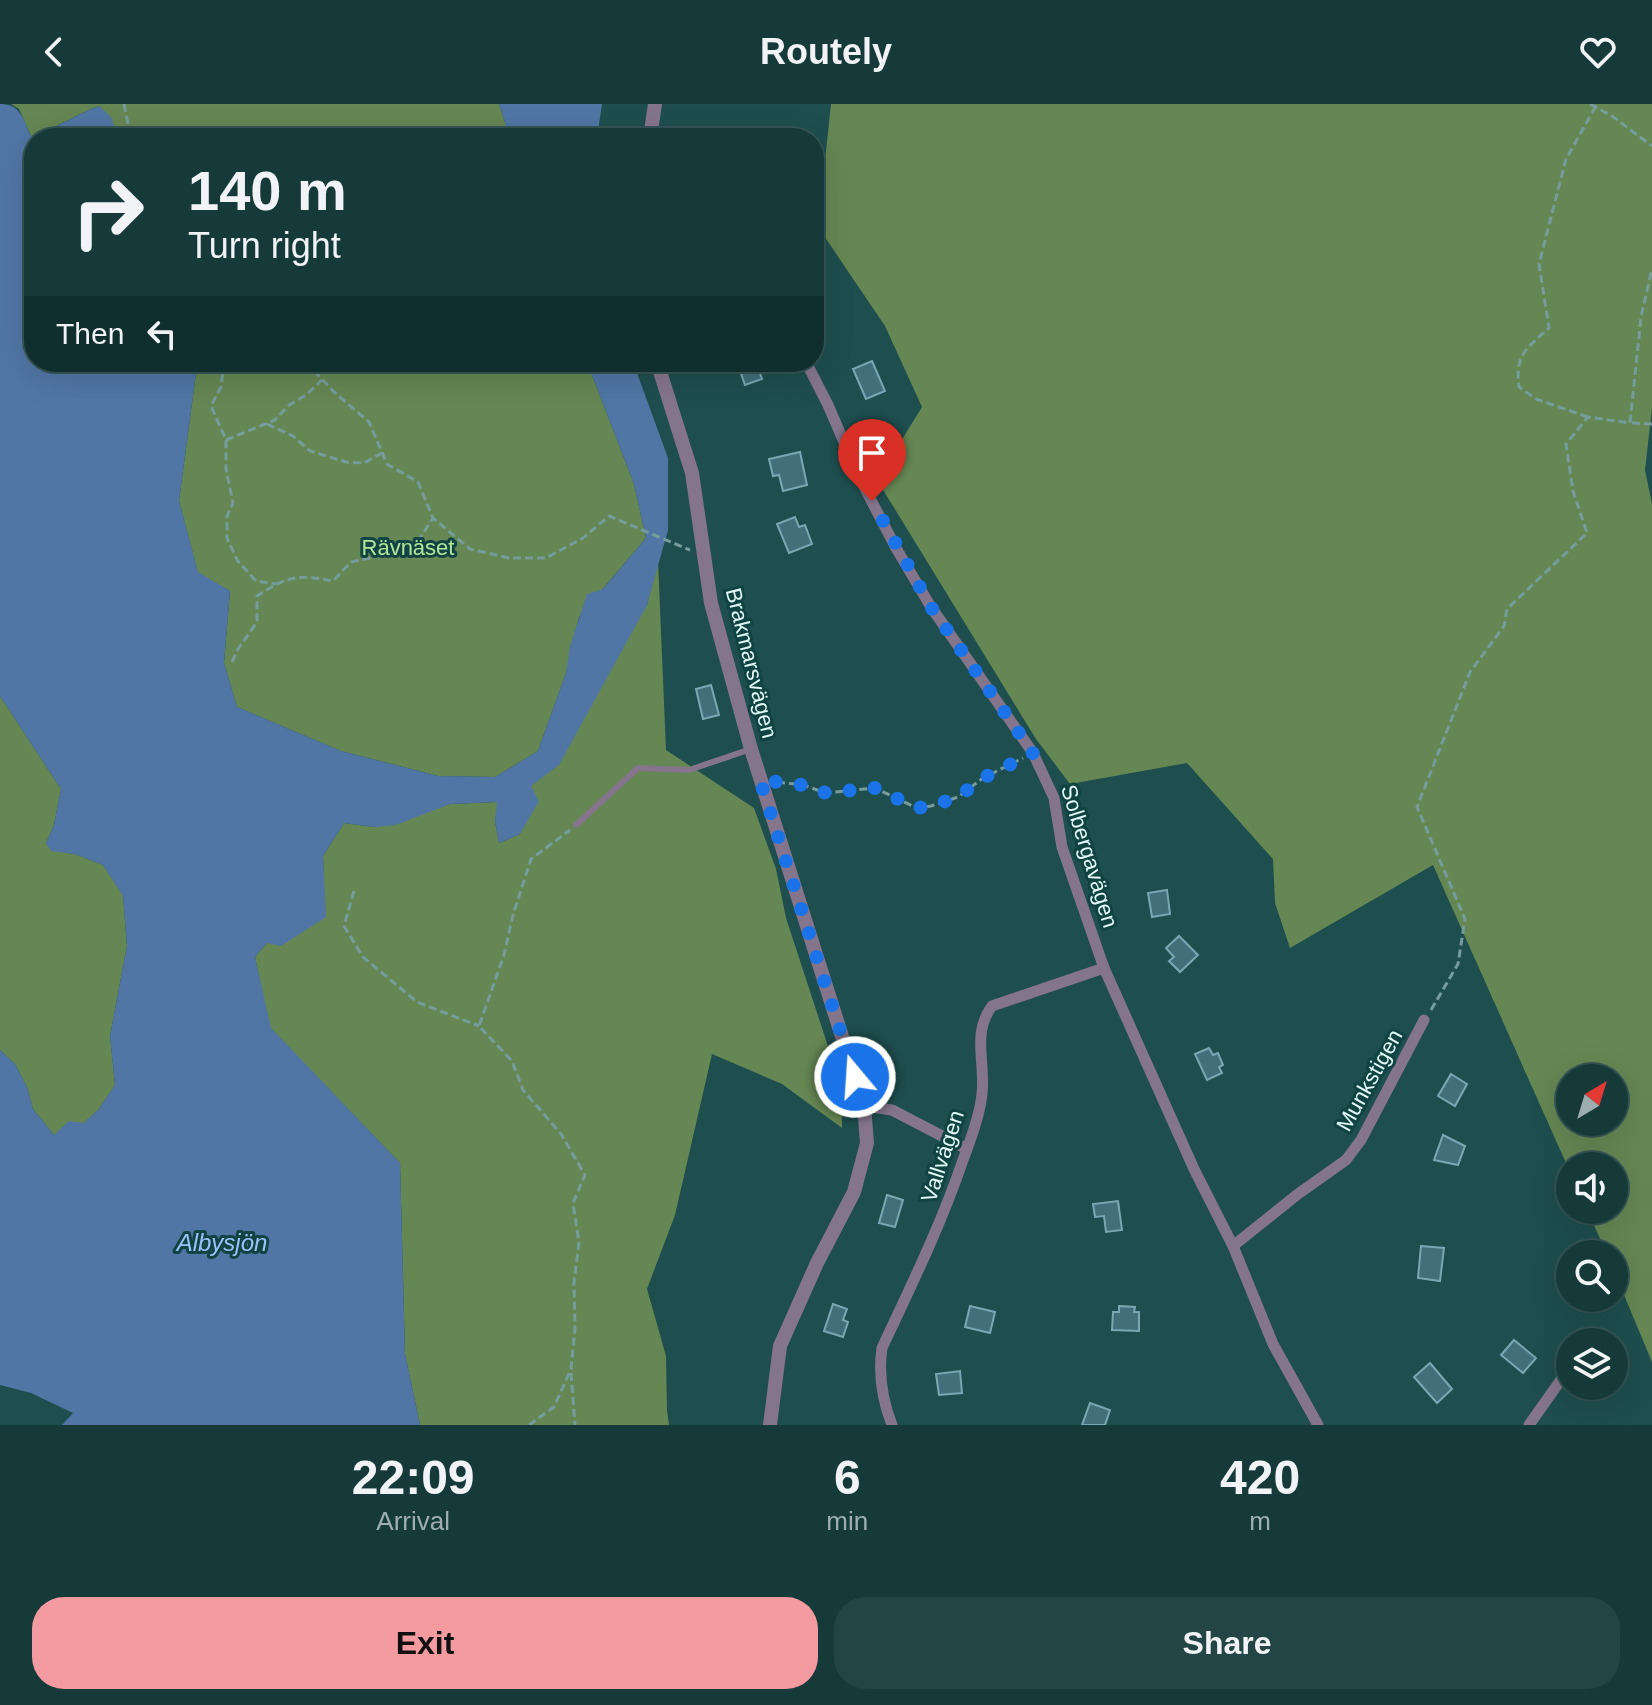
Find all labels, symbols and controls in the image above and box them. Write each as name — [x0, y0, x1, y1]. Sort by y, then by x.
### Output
icon: back — [32, 30, 76, 74]
icon: heart — [1576, 30, 1620, 74]
text: Routely — [760, 31, 892, 72]
text: 140 m — [188, 159, 347, 222]
icon: right — [56, 160, 160, 264]
text: Turn right — [188, 225, 341, 266]
icon: left — [140, 312, 184, 356]
text: Then — [56, 317, 124, 350]
pin — [838, 419, 906, 501]
icon: arrive — [850, 431, 894, 475]
park label: Rävnäset — [362, 535, 454, 560]
street label: Brakmarsvägen — [721, 585, 782, 741]
street label: Solbergavägen — [1056, 782, 1123, 931]
street label: Munkstigen — [1331, 1025, 1408, 1136]
position arrow — [813, 1035, 897, 1119]
north arrow — [1556, 1064, 1628, 1136]
map controls — [1556, 1064, 1628, 1400]
street label: Vallvägen — [916, 1107, 969, 1205]
button: sound — [1556, 1152, 1628, 1224]
water label: Albysjön — [175, 1229, 267, 1256]
button: search — [1556, 1240, 1628, 1312]
button: layers — [1556, 1328, 1628, 1400]
text: 22:09 — [352, 1451, 475, 1504]
text: 6 — [834, 1451, 861, 1504]
text: 420 — [1220, 1451, 1300, 1504]
text: Arrival — [376, 1506, 450, 1536]
text: min — [826, 1506, 868, 1536]
text: m — [1249, 1506, 1271, 1536]
button: Exit — [32, 1597, 818, 1689]
button: Share — [834, 1597, 1620, 1689]

